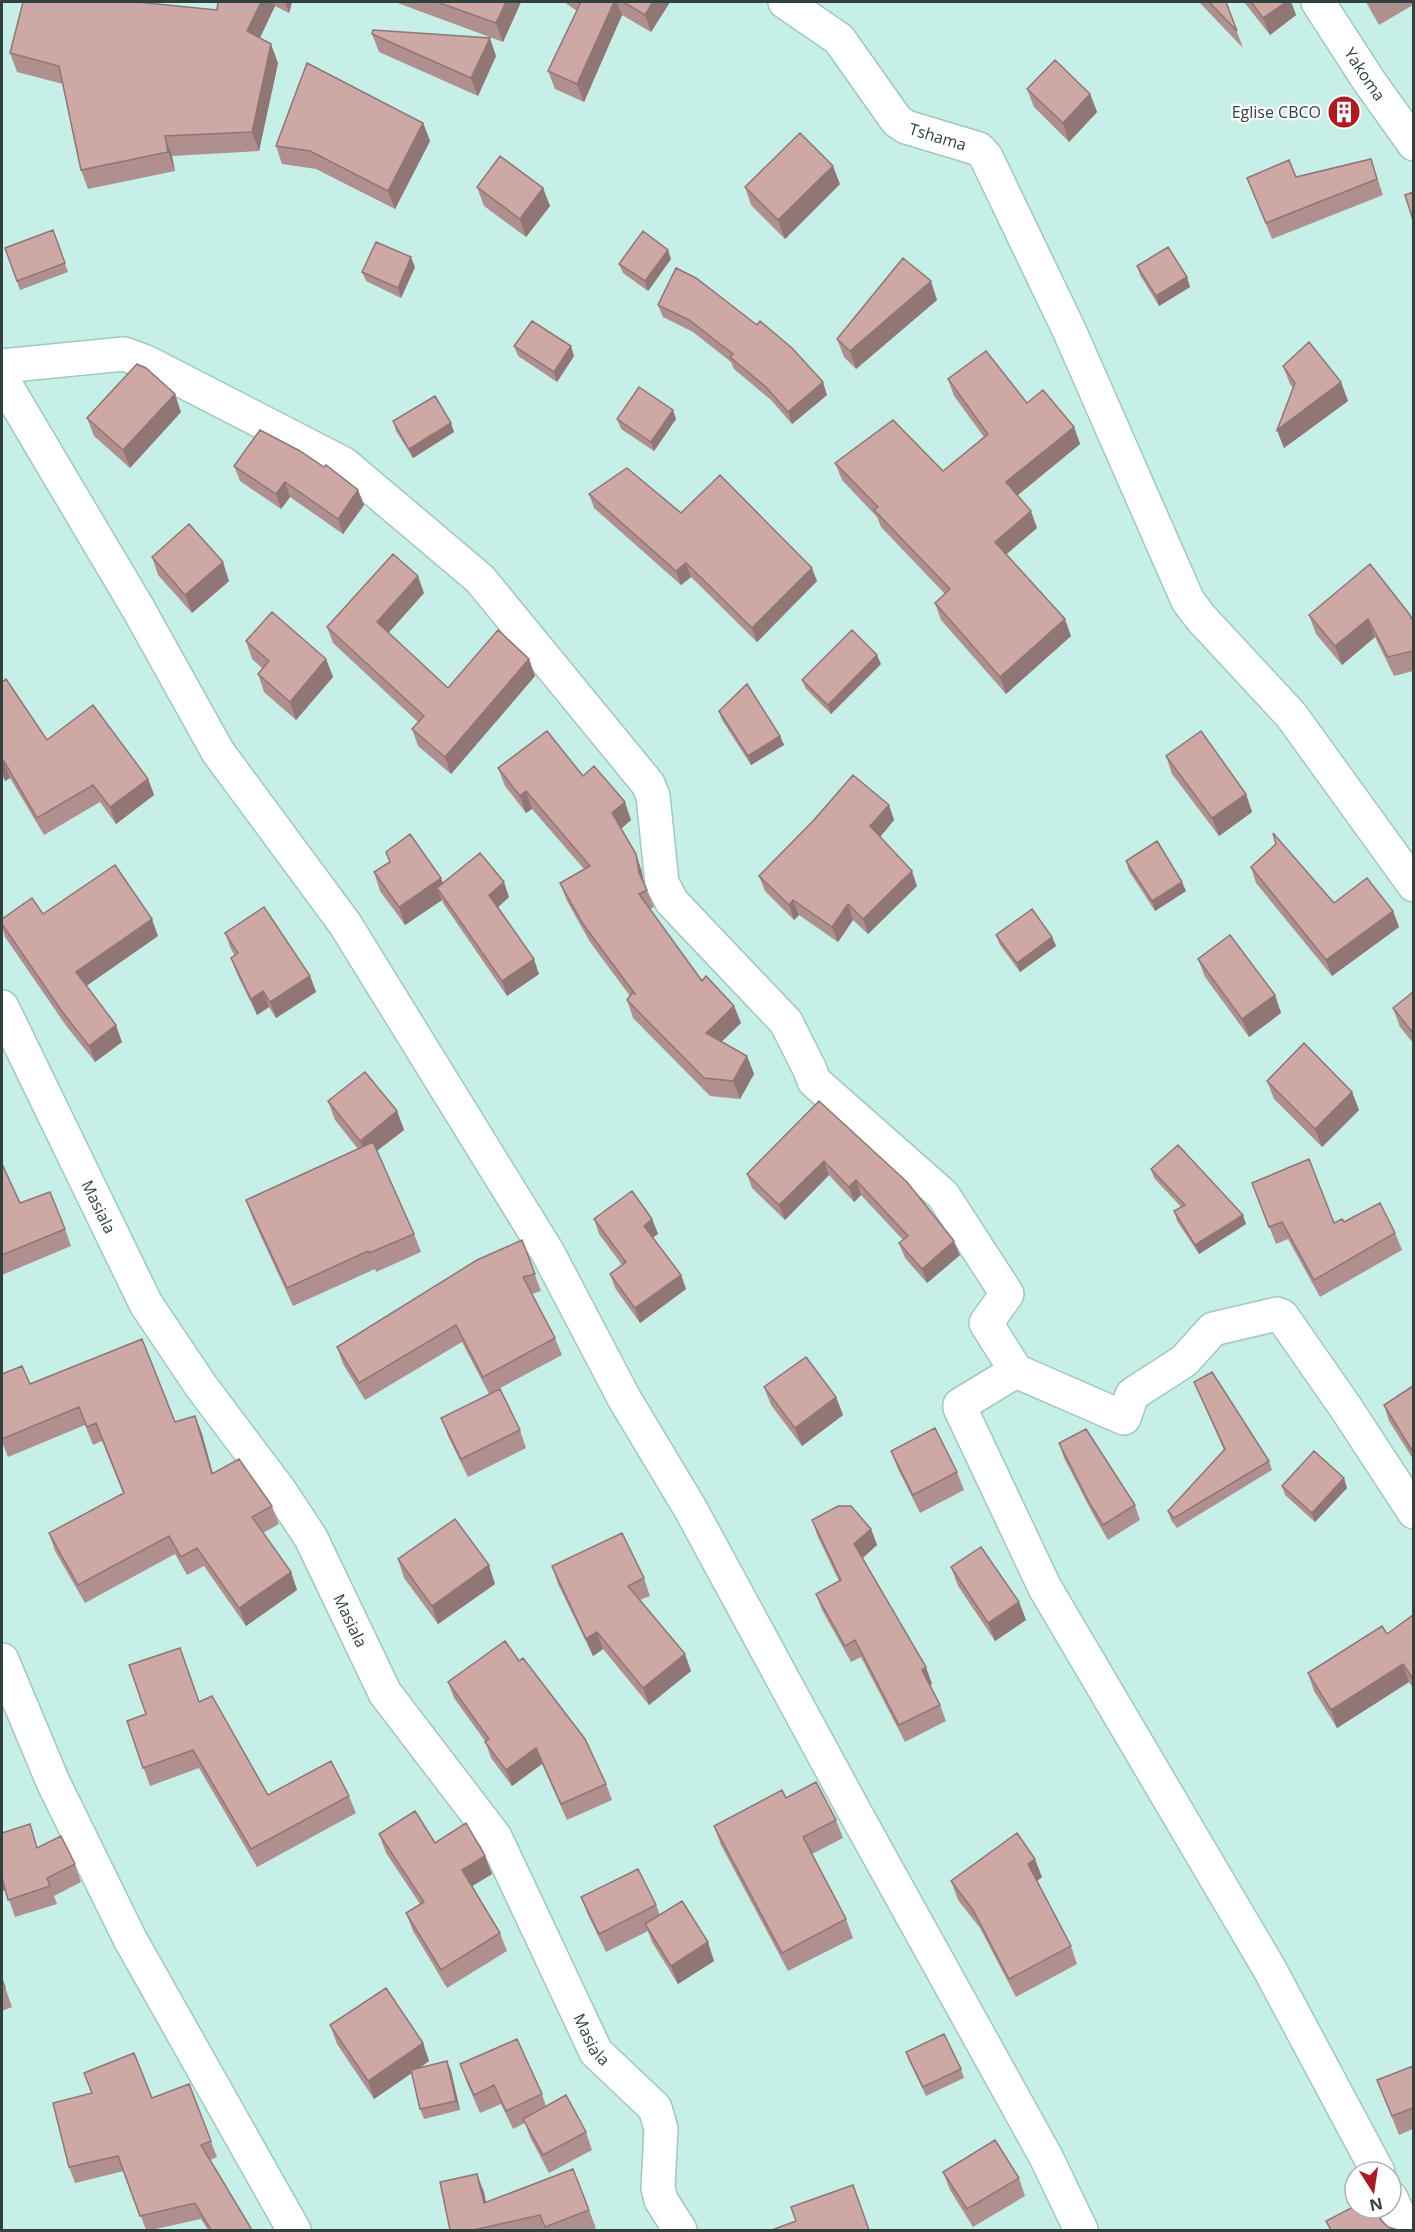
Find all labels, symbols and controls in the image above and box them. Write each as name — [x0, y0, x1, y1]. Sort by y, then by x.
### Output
street label: Yakoma — [1339, 43, 1391, 105]
building icon: Eglise CBCO — [1326, 94, 1362, 130]
place label: Eglise CBCO — [1232, 101, 1321, 123]
street label: Tshama — [907, 118, 969, 156]
street label: Masiala — [77, 1176, 121, 1237]
street label: Masiala — [328, 1590, 373, 1651]
street label: Masiala — [568, 2010, 615, 2071]
north arrow — [1343, 2160, 1403, 2220]
text: N — [1367, 2193, 1385, 2217]

